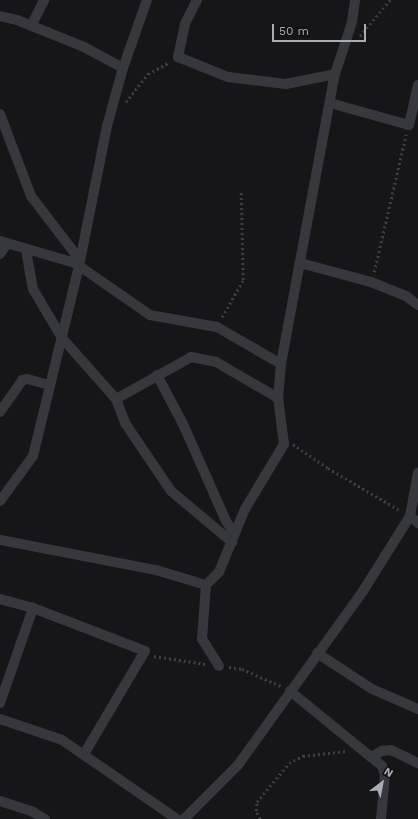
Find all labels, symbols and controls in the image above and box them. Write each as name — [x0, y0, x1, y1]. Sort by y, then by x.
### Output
scale bar — [274, 16, 368, 42]
text: 50 m — [279, 24, 309, 38]
north arrow — [362, 763, 402, 803]
text: N — [382, 765, 396, 780]

